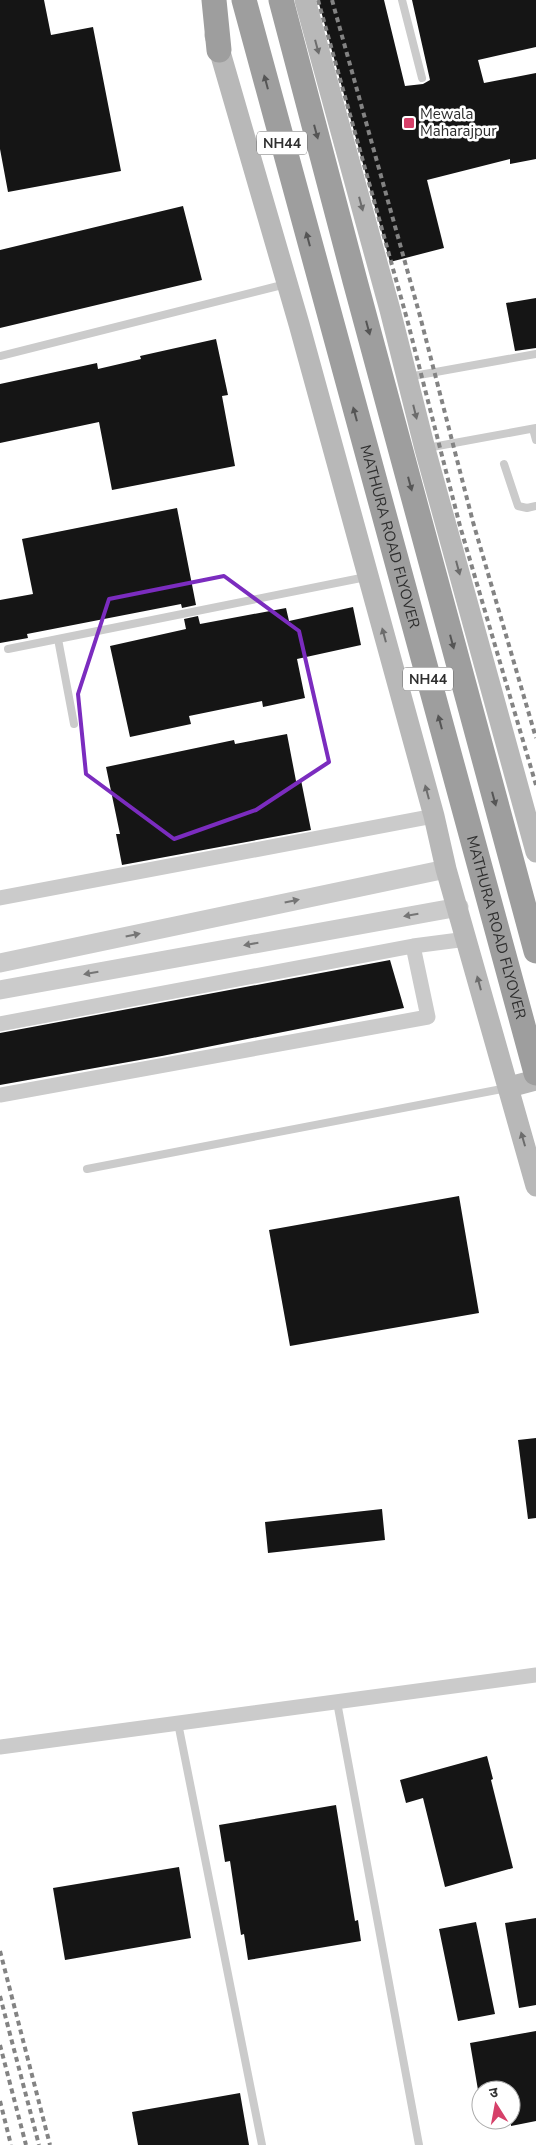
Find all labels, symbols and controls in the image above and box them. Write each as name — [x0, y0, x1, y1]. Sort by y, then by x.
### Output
one-way arrow — [314, 40, 322, 55]
one-way arrow — [261, 74, 269, 89]
place label: Mewala Maharajpur — [420, 104, 497, 141]
marker: Mewala Maharajpur — [402, 116, 416, 130]
one-way arrow — [312, 124, 320, 139]
road number: NH44 — [257, 132, 307, 154]
one-way arrow — [357, 196, 365, 211]
one-way arrow — [303, 231, 311, 246]
one-way arrow — [364, 320, 372, 335]
one-way arrow — [412, 404, 420, 419]
one-way arrow — [351, 406, 359, 421]
street label: MATHURA ROAD FLYOVER — [356, 443, 424, 630]
one-way arrow — [407, 477, 415, 492]
one-way arrow — [454, 561, 462, 576]
one-way arrow — [380, 628, 388, 643]
one-way arrow — [448, 634, 456, 649]
road number: NH44 — [403, 668, 453, 691]
one-way arrow — [436, 715, 444, 730]
one-way arrow — [423, 785, 431, 800]
one-way arrow — [490, 791, 498, 806]
street label: MATHURA ROAD FLYOVER — [462, 833, 531, 1021]
one-way arrow — [285, 897, 300, 905]
one-way arrow — [402, 912, 418, 920]
one-way arrow — [126, 931, 141, 939]
one-way arrow — [242, 941, 258, 949]
one-way arrow — [82, 970, 98, 978]
one-way arrow — [475, 975, 483, 990]
one-way arrow — [519, 1132, 527, 1147]
north arrow — [471, 2080, 521, 2130]
text: उ — [488, 2082, 500, 2103]

